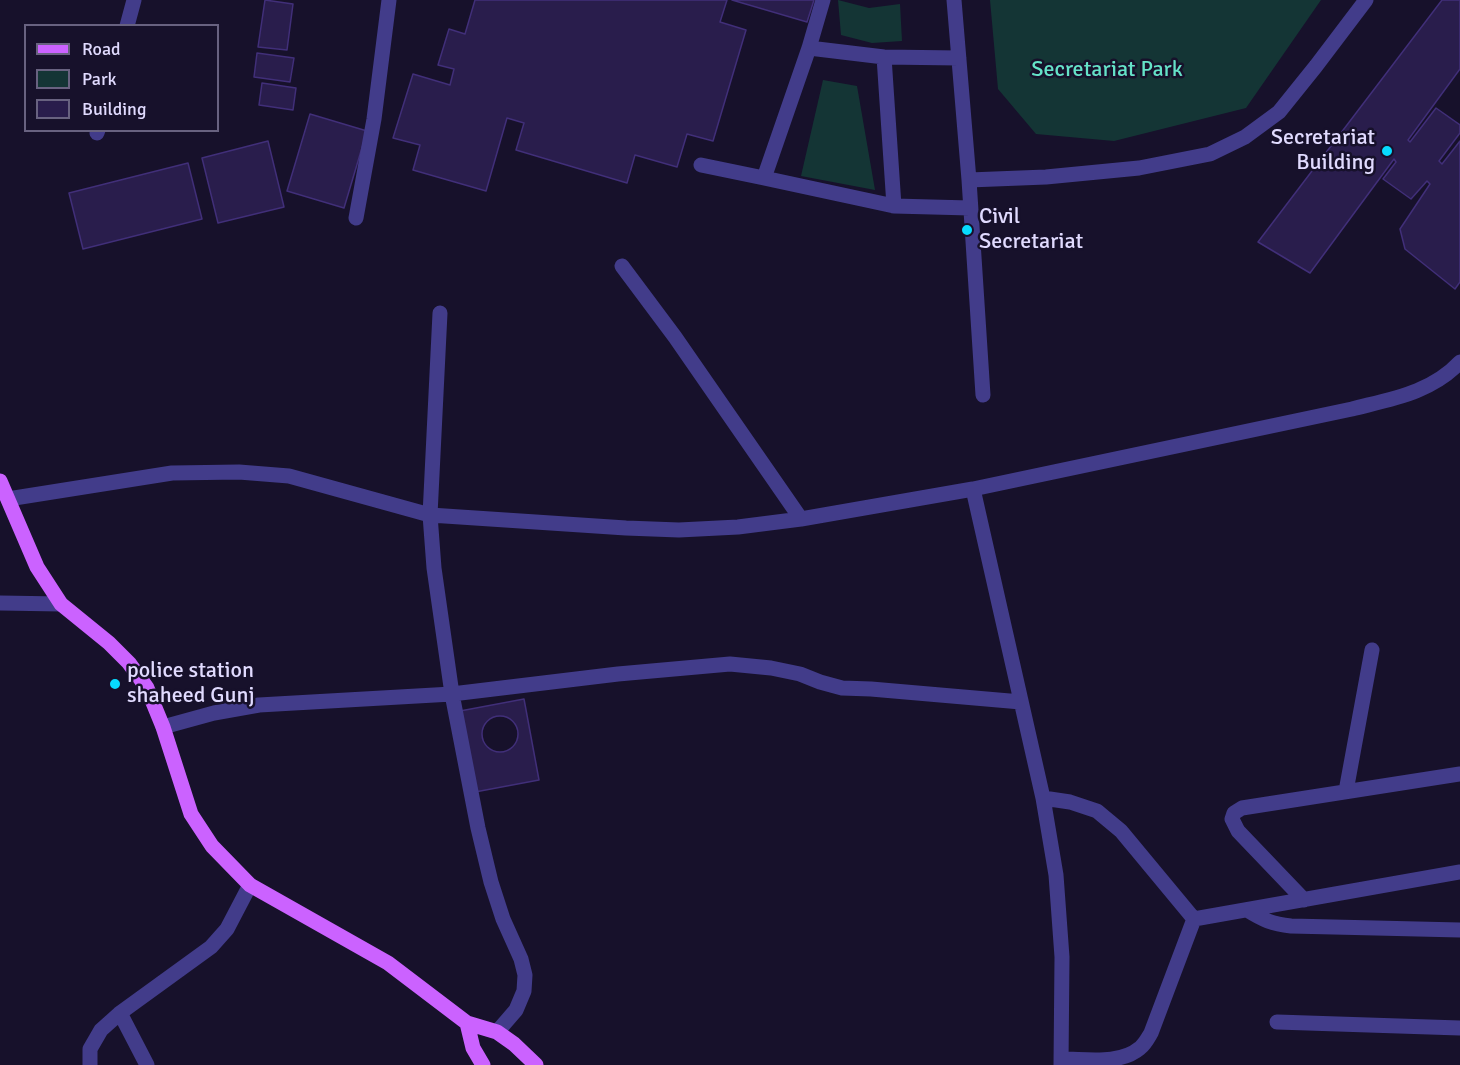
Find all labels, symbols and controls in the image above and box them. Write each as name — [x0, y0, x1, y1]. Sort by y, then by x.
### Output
legend — [24, 24, 219, 132]
text: Road — [82, 38, 121, 60]
park label: Secretariat Park — [1031, 57, 1183, 83]
text: Park — [82, 68, 117, 90]
text: Building — [82, 98, 146, 120]
place label: Secretariat Building — [1271, 125, 1375, 176]
marker: Secretariat Building — [1380, 144, 1394, 158]
place label: Civil Secretariat — [979, 204, 1083, 255]
marker: Civil Secretariat — [960, 223, 974, 237]
place label: police station shaheed Gunj — [127, 658, 255, 710]
marker: police station shaheed Gunj — [108, 677, 122, 691]

